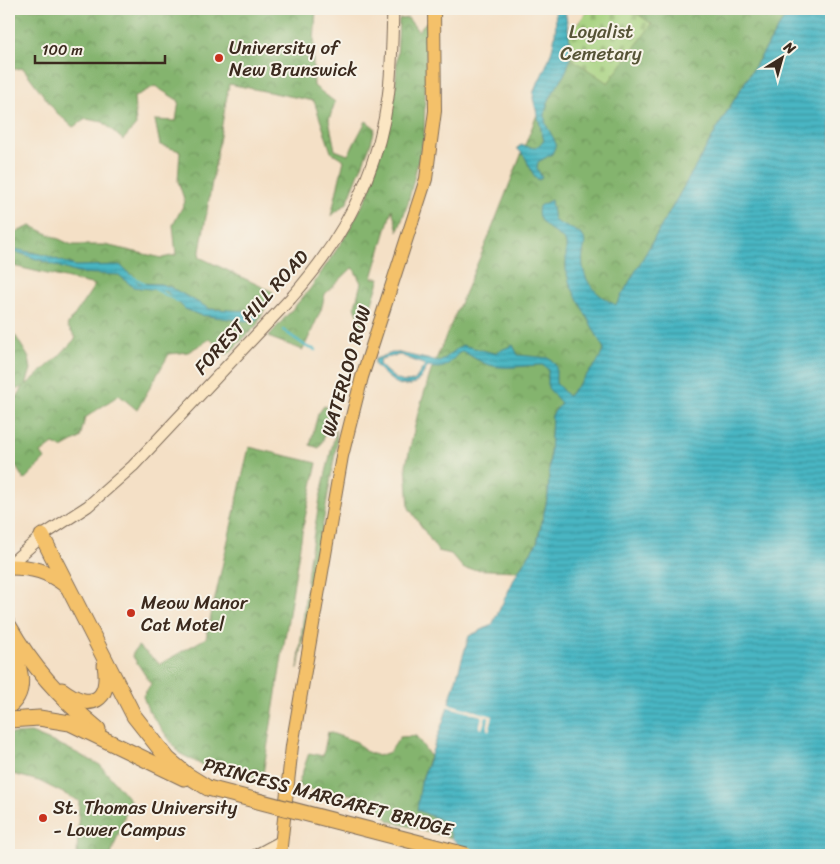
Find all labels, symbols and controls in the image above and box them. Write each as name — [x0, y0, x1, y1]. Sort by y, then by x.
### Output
park label: Loyalist Cemetary — [560, 15, 642, 70]
place label: University of New Brunswick — [229, 31, 358, 86]
scale bar — [35, 32, 165, 64]
north arrow — [758, 32, 808, 82]
text: N — [777, 35, 801, 61]
text: 100 m — [42, 37, 83, 63]
marker: University of New Brunswick — [213, 52, 225, 64]
street label: FOREST HILL ROAD — [185, 241, 317, 382]
street label: WATERLOO ROW — [312, 302, 380, 440]
place label: Meow Manor Cat Motel — [141, 586, 249, 641]
marker: Meow Manor Cat Motel — [125, 607, 137, 619]
street label: PRINCESS MARGARET BRIDGE — [199, 748, 458, 847]
place label: St. Thomas University - Lower Campus — [53, 791, 238, 846]
marker: St. Thomas University - Lower Campus — [37, 812, 49, 824]

